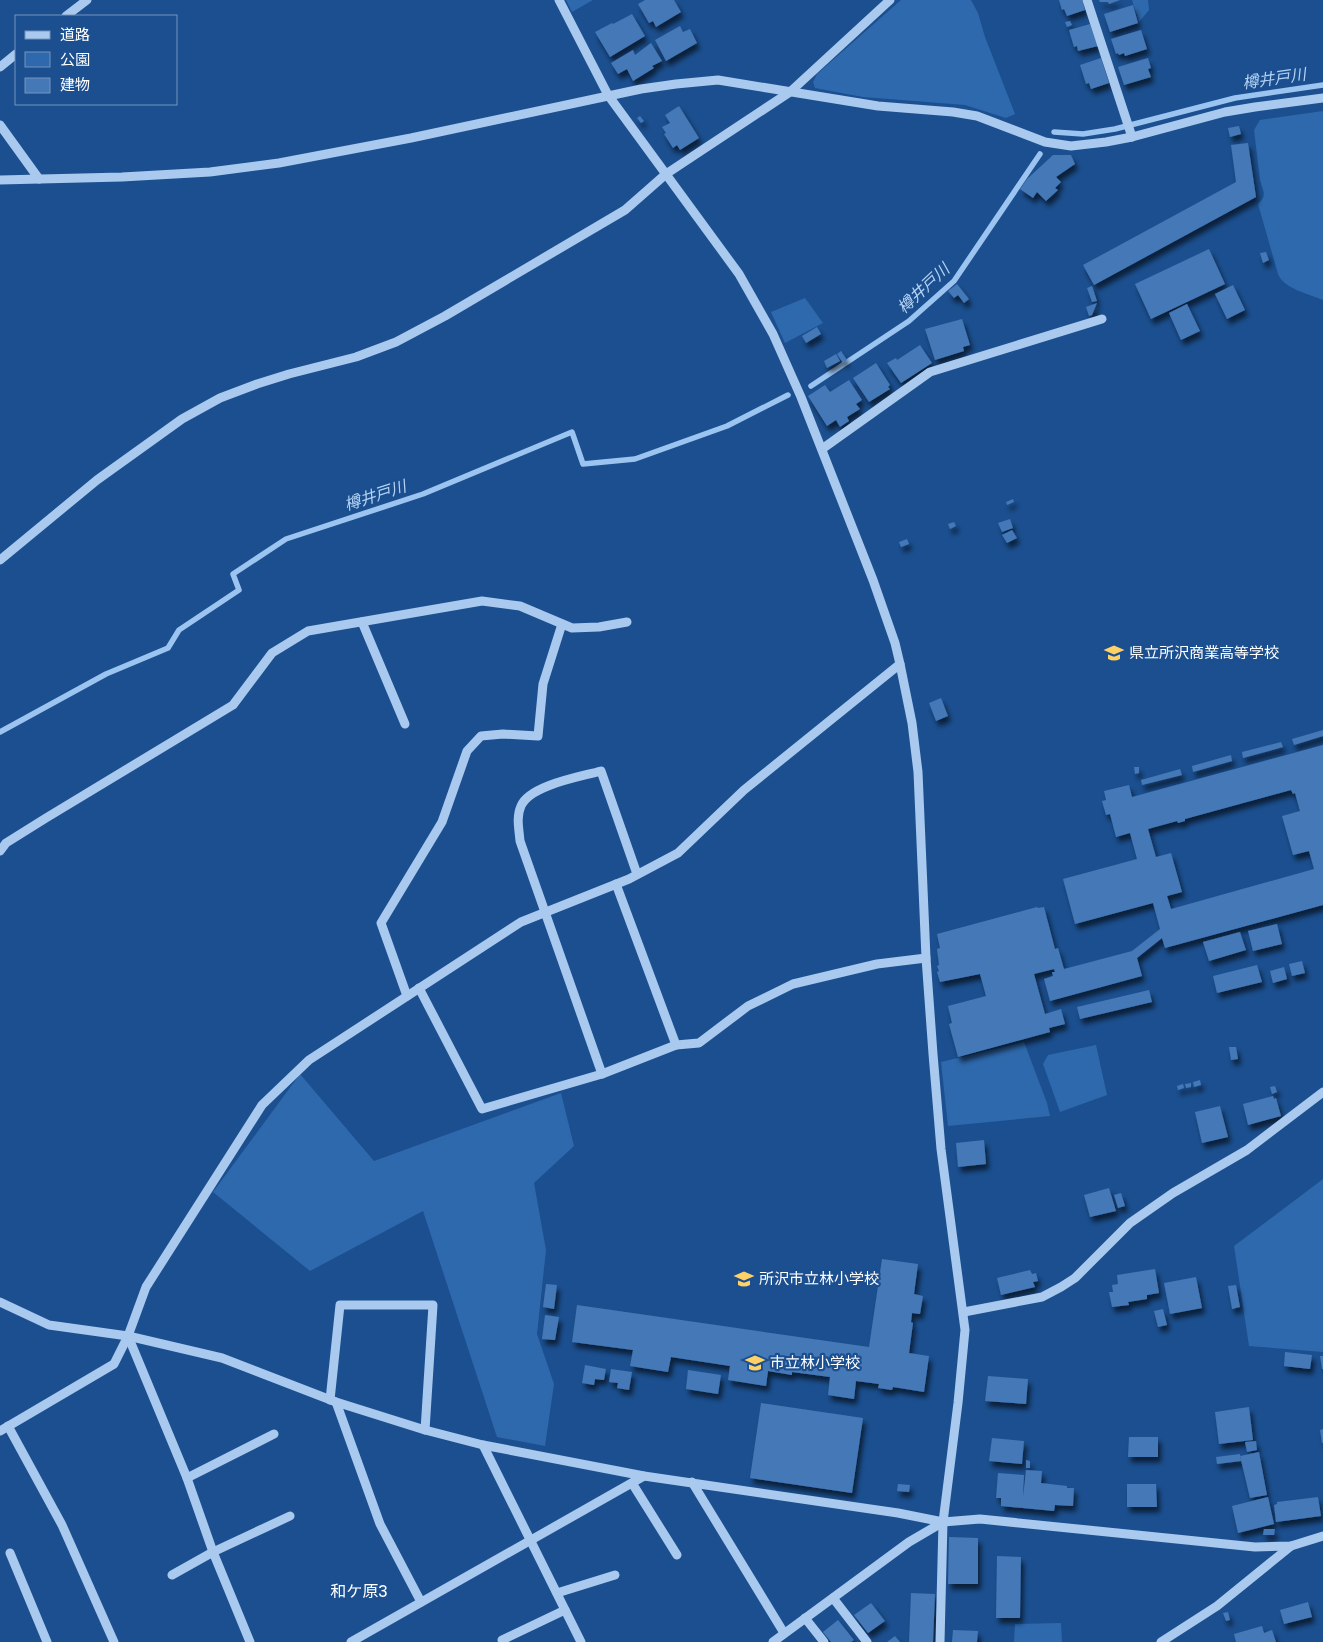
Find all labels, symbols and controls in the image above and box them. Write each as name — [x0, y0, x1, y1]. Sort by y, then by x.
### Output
legend — [15, 15, 178, 105]
text: 道路 — [60, 25, 90, 43]
text: 公園 — [60, 50, 90, 68]
water label: 樽井戸川 — [1241, 63, 1309, 92]
text: 建物 — [60, 75, 90, 93]
water label: 樽井戸川 — [893, 258, 955, 317]
water label: 樽井戸川 — [341, 475, 410, 514]
school or university icon: 県立所沢商業高等学校 — [1103, 642, 1125, 664]
place label: 県立所沢商業高等学校 — [1129, 643, 1279, 661]
school or university icon: 所沢市立林小学校 — [733, 1268, 755, 1290]
place label: 所沢市立林小学校 — [759, 1269, 879, 1287]
school or university icon: 市立林小学校 — [744, 1352, 766, 1374]
place label: 市立林小学校 — [770, 1353, 860, 1371]
district label: 和ケ原3 — [330, 1581, 388, 1601]

